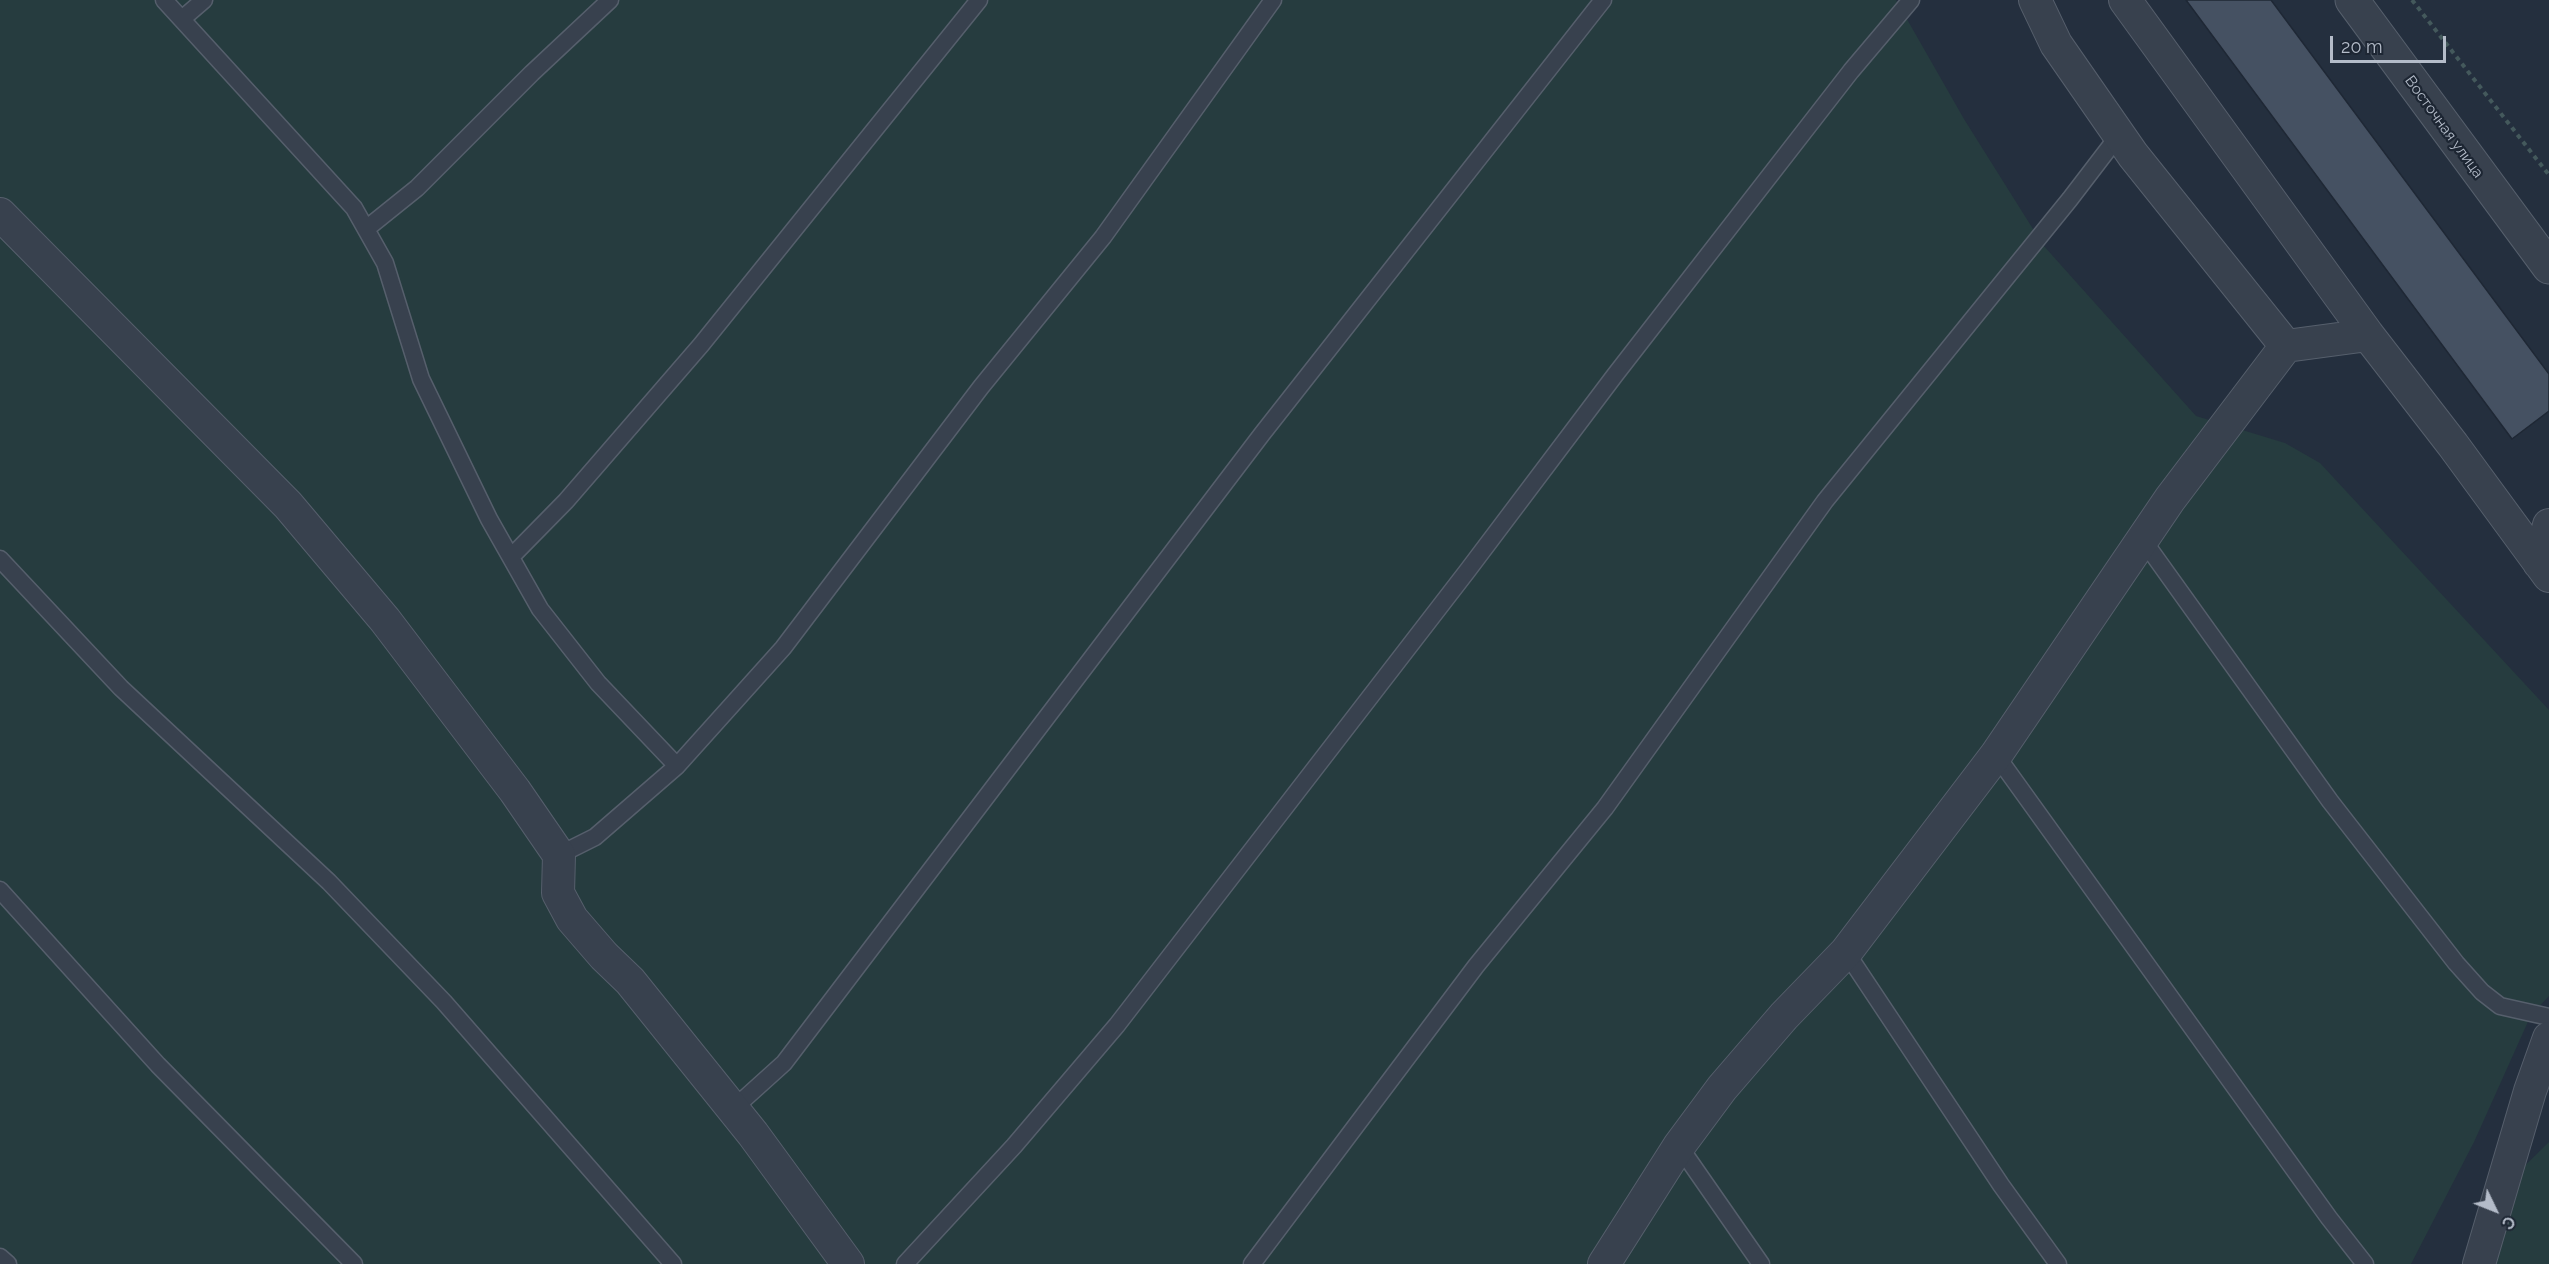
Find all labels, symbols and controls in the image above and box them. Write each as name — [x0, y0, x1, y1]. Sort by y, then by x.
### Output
scale bar — [2333, 24, 2448, 62]
text: 20 m — [2341, 36, 2383, 57]
street label: Восточная улица — [2401, 72, 2487, 182]
north arrow — [2465, 1180, 2525, 1240]
text: С — [2498, 1212, 2519, 1233]

